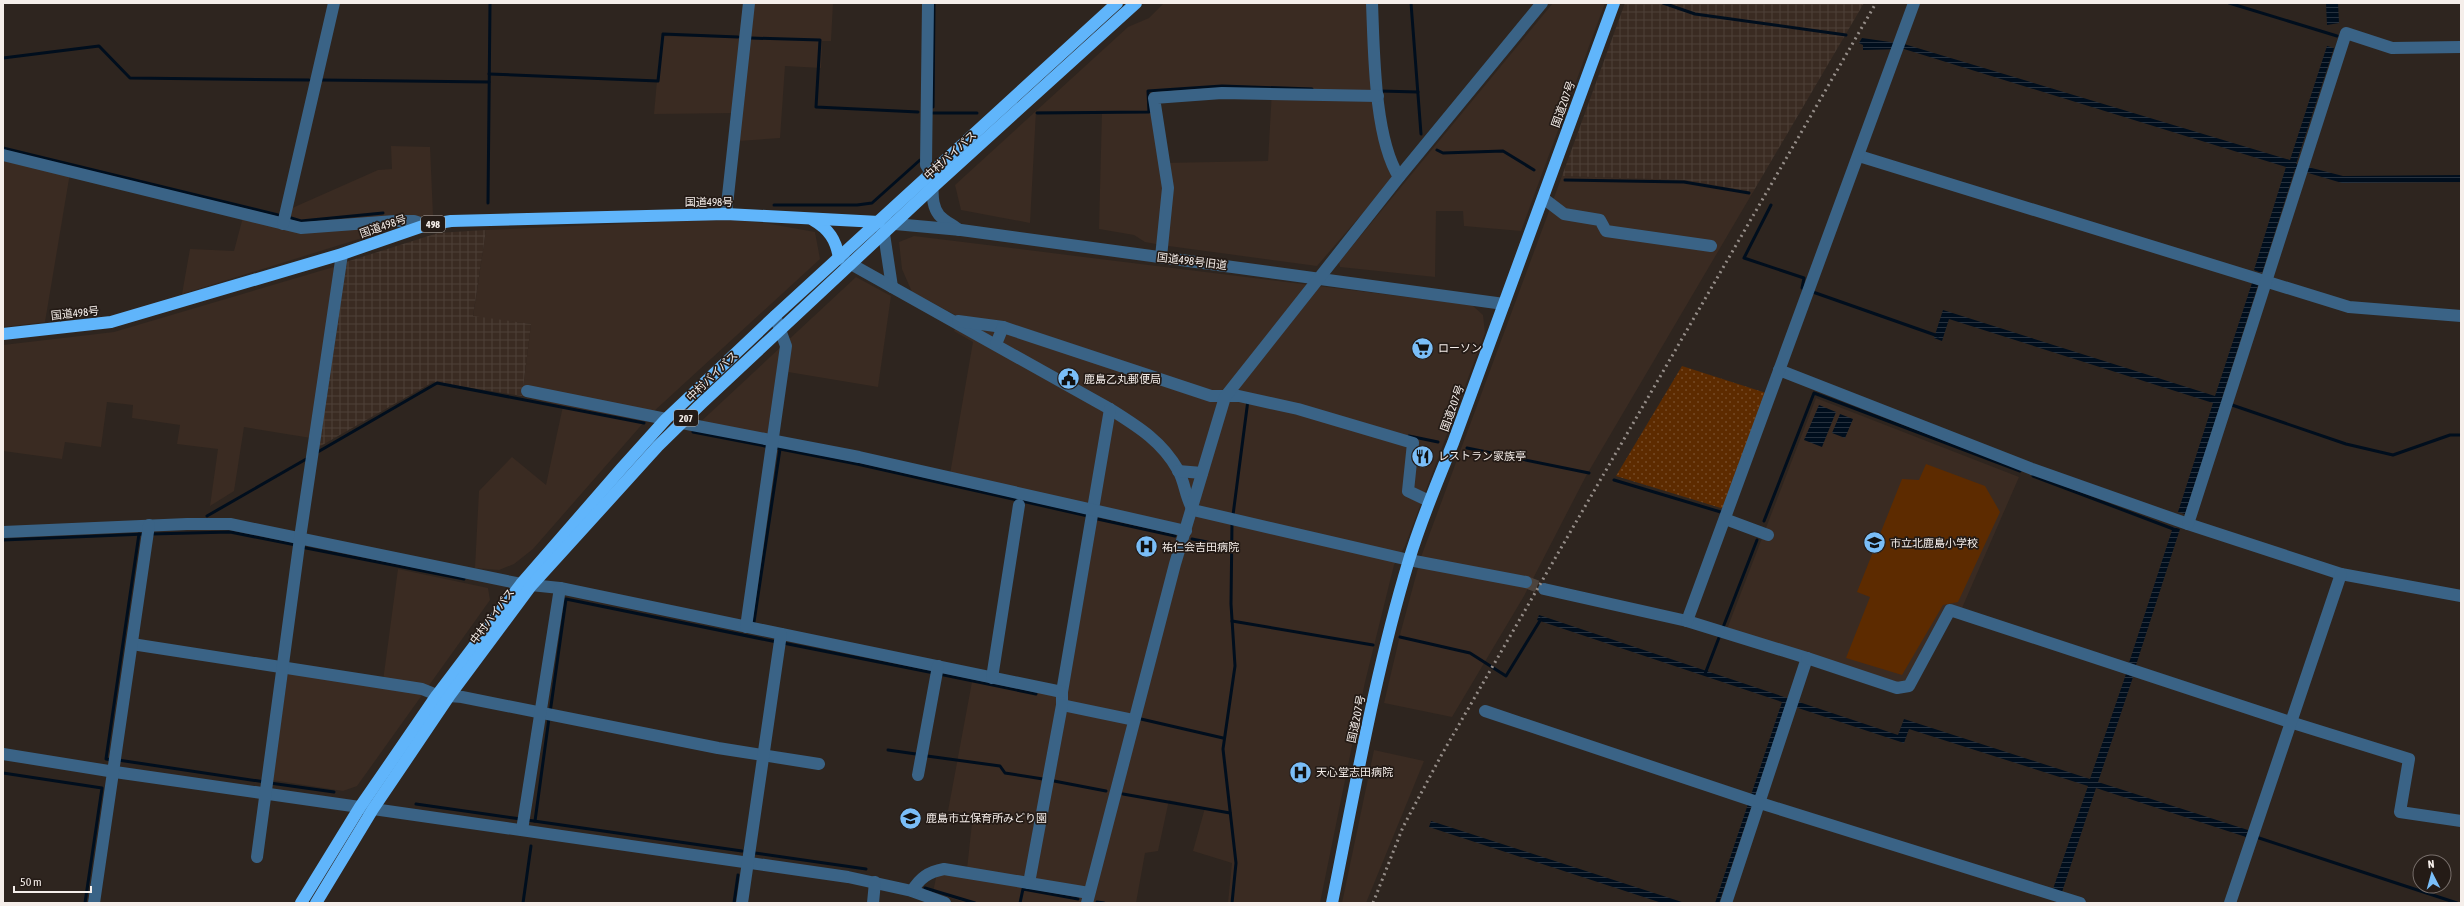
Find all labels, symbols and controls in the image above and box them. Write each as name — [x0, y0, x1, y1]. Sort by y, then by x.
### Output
street label: 国道207号 — [1549, 79, 1577, 129]
street label: 中村バイパス — [922, 129, 978, 181]
street label: 国道498号 — [685, 196, 733, 208]
street label: 国道498号 — [358, 212, 408, 240]
road number: 498 — [421, 216, 445, 232]
street label: 国道498号旧道 — [1156, 251, 1228, 271]
street label: 国道498号 — [50, 304, 100, 322]
supermarket icon: ローソン — [1410, 335, 1436, 361]
place label: ローソン — [1438, 342, 1482, 354]
street label: 中村バイパス — [684, 349, 740, 403]
public building icon: 鹿島乙丸郵便局 — [1056, 366, 1082, 392]
place label: 鹿島乙丸郵便局 — [1084, 373, 1161, 385]
street label: 国道207号 — [1438, 383, 1466, 433]
road number: 207 — [674, 410, 698, 426]
restaurant icon: レストラン家族亭 — [1409, 443, 1435, 469]
place label: レストラン家族亭 — [1438, 450, 1526, 462]
school or university icon: 市立北鹿島小学校 — [1862, 530, 1888, 556]
hospital icon: 祐仁会吉田病院 — [1133, 534, 1159, 560]
place label: 市立北鹿島小学校 — [1890, 537, 1978, 549]
place label: 祐仁会吉田病院 — [1162, 541, 1239, 553]
street label: 中村バイパス — [467, 586, 517, 646]
street label: 国道207号 — [1345, 694, 1367, 744]
hospital icon: 天心堂志田病院 — [1288, 759, 1314, 785]
place label: 天心堂志田病院 — [1316, 766, 1393, 778]
school or university icon: 鹿島市立保育所みどり園 — [898, 805, 924, 831]
place label: 鹿島市立保育所みどり園 — [926, 812, 1047, 824]
north arrow — [2412, 854, 2452, 894]
text: N — [2427, 858, 2435, 870]
scale bar — [14, 868, 91, 894]
text: 50 m — [20, 875, 42, 889]

